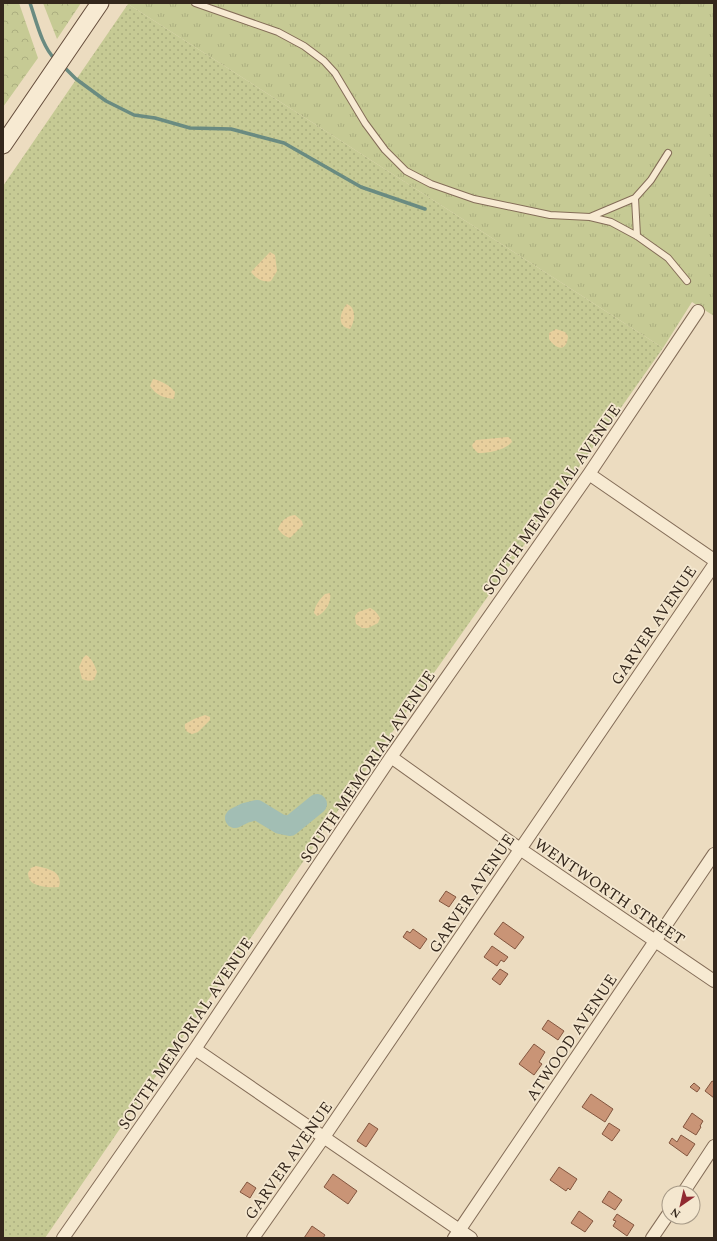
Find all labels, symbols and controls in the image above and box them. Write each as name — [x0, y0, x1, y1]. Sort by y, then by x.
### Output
street label: SOUTH MEMORIAL AVENUE — [477, 399, 627, 600]
street label: GARVER AVENUE — [605, 561, 703, 690]
street label: SOUTH MEMORIAL AVENUE — [294, 665, 441, 868]
street label: GARVER AVENUE — [423, 829, 521, 958]
street label: WENTWORTH STREET — [529, 832, 690, 952]
street label: SOUTH MEMORIAL AVENUE — [112, 932, 259, 1135]
street label: ATWOOD AVENUE — [520, 969, 623, 1106]
street label: GARVER AVENUE — [239, 1096, 339, 1225]
north arrow — [661, 1185, 701, 1225]
text: N — [667, 1203, 684, 1222]

